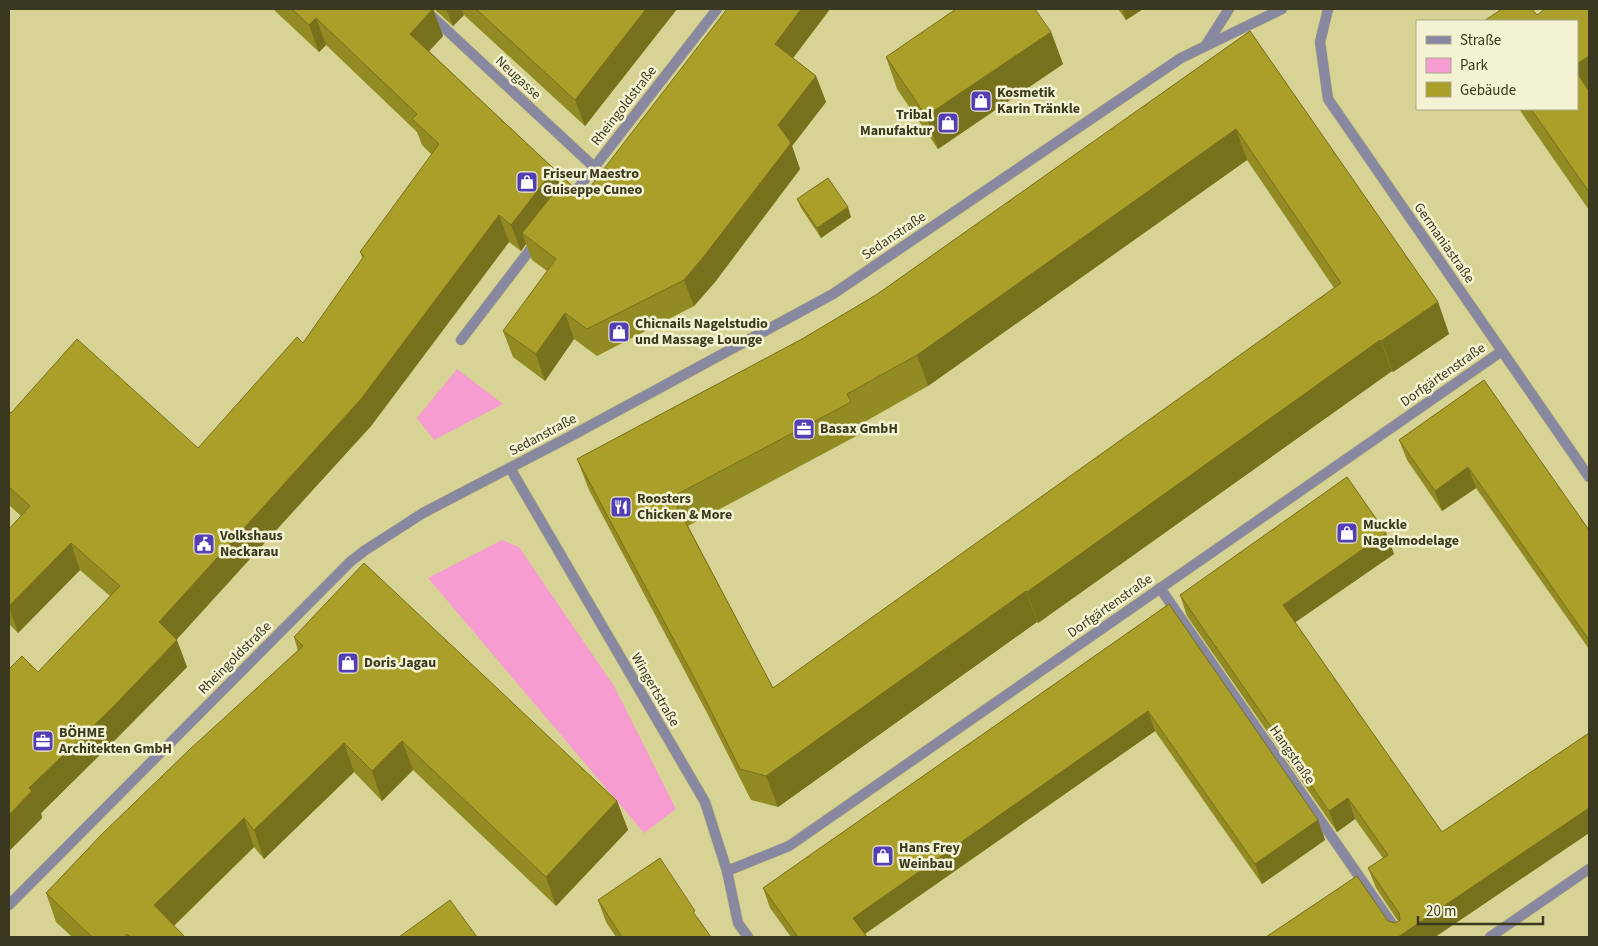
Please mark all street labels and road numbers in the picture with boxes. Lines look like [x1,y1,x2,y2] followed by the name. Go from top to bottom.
[491,52,545,105] street label: Neugasse
[586,62,662,150] street label: Rheingoldstraße
[1409,199,1479,287] street label: Germaniastraße
[858,207,930,265] street label: Sedanstraße
[1396,338,1490,412] street label: Dorfgärtenstraße
[506,409,580,461] street label: Sedanstraße
[1063,569,1157,643] street label: Dorfgärtenstraße
[194,617,276,699] street label: Rheingoldstraße
[626,649,684,731] street label: Wingertstraße
[1264,721,1320,789] street label: Hangstraße

